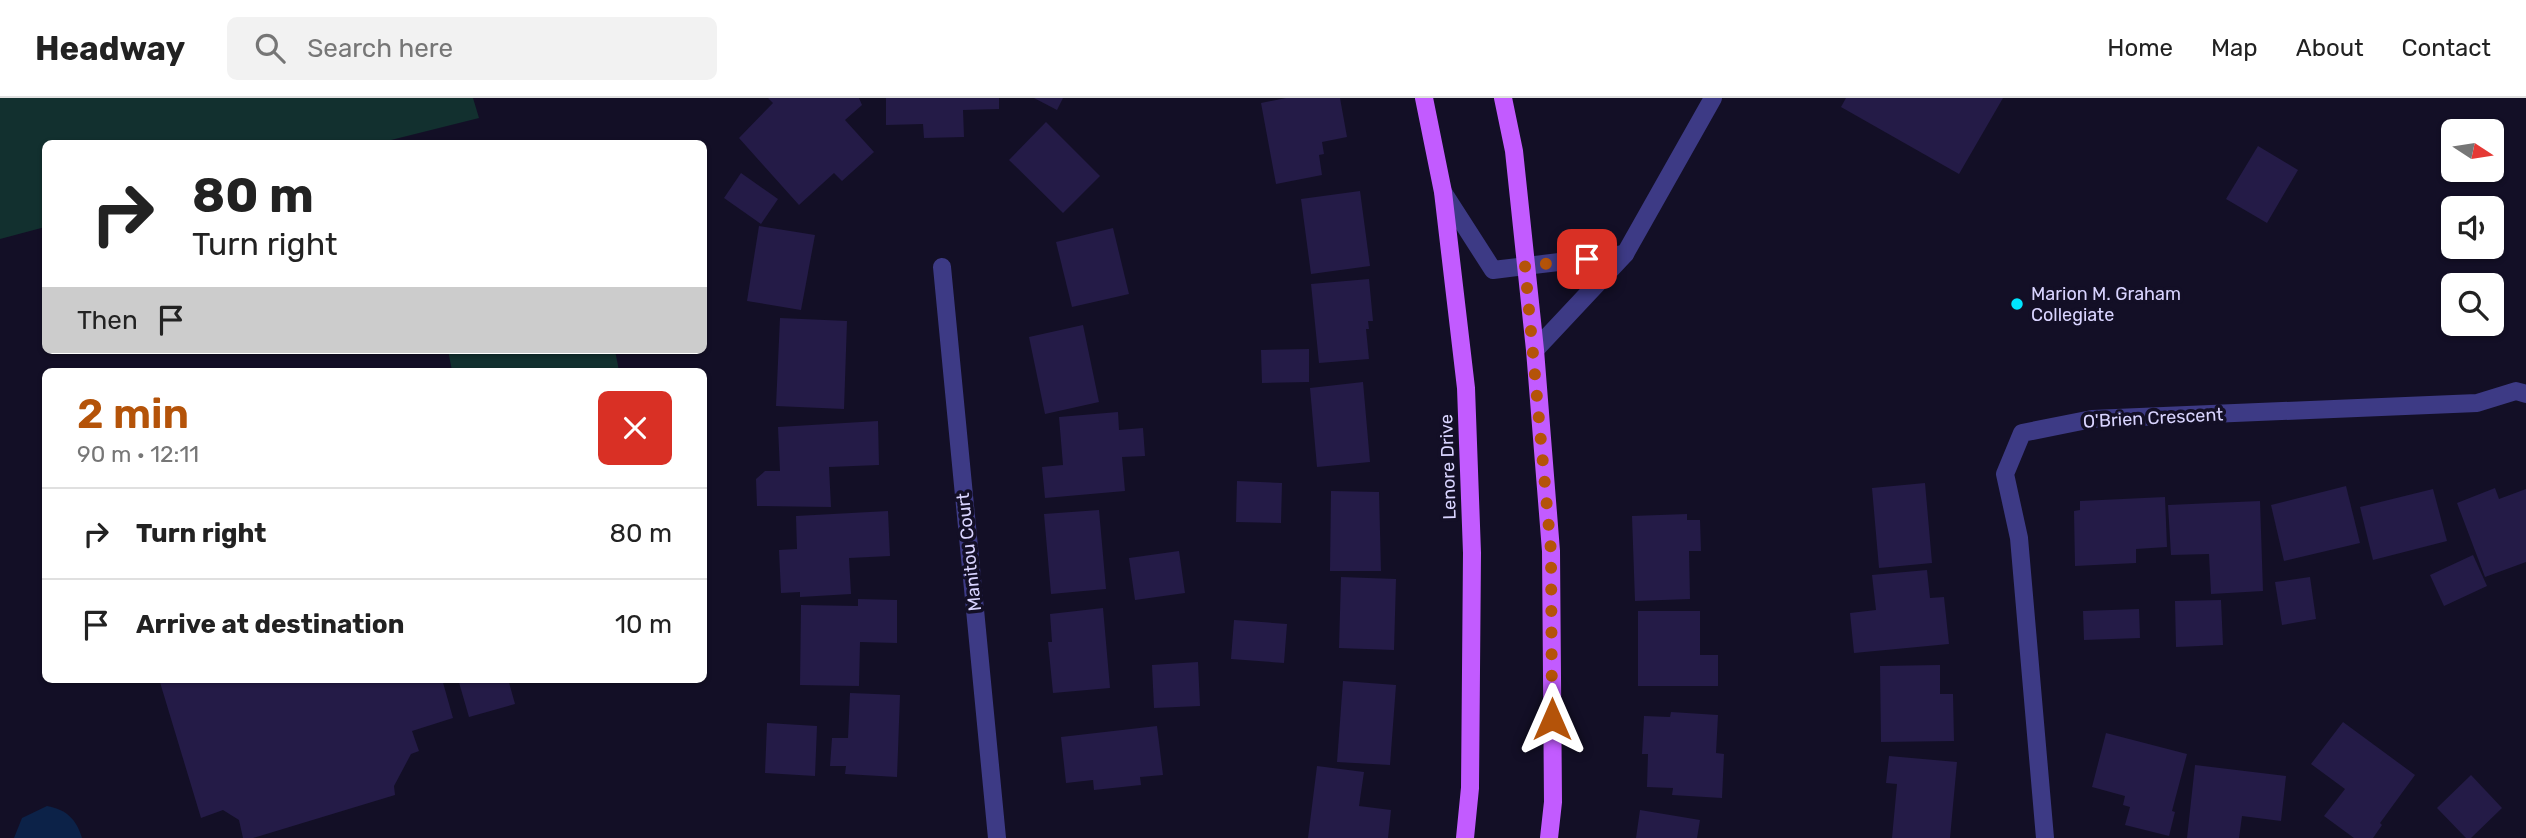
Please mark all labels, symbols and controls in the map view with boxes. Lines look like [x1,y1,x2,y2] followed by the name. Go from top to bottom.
[227,17,717,80] search box
[35,29,185,68] text: Headway
[251,29,289,67] icon: search
[307,33,453,64] text: Search here
[2107,34,2173,62] text: Home
[2211,34,2258,62] text: Map
[2296,34,2364,62] text: About
[2402,34,2491,62] text: Contact
[2441,119,2504,182] north arrow
[2441,119,2504,336] map controls
[192,166,314,224] text: 80 m
[77,168,168,259] icon: right
[2441,196,2504,259] button: sound
[192,225,337,263] text: Turn right
[1557,229,1617,289] pin
[1568,240,1606,278] icon: arrive
[2441,273,2504,336] button: search
[2031,283,2181,326] place label: Marion M. Graham Collegiate
[2009,296,2025,312] marker: Marion M. Graham Collegiate
[152,301,190,339] icon: arrive
[77,305,138,336] text: Then
[77,389,189,439] text: 2 min
[598,391,672,465] button: close
[2082,403,2224,433] street label: O'Brien Crescent
[1435,414,1461,520] street label: Lenore Drive
[77,440,199,468] text: 90 m · 12:11
[952,492,986,612] street label: Manitou Court
[77,515,115,553] icon: right
[136,518,266,549] text: Turn right
[609,518,672,549] text: 80 m
[77,606,115,644] icon: arrive
[136,609,404,640] text: Arrive at destination
[615,609,672,640] text: 10 m
[1515,682,1589,756] position arrow

